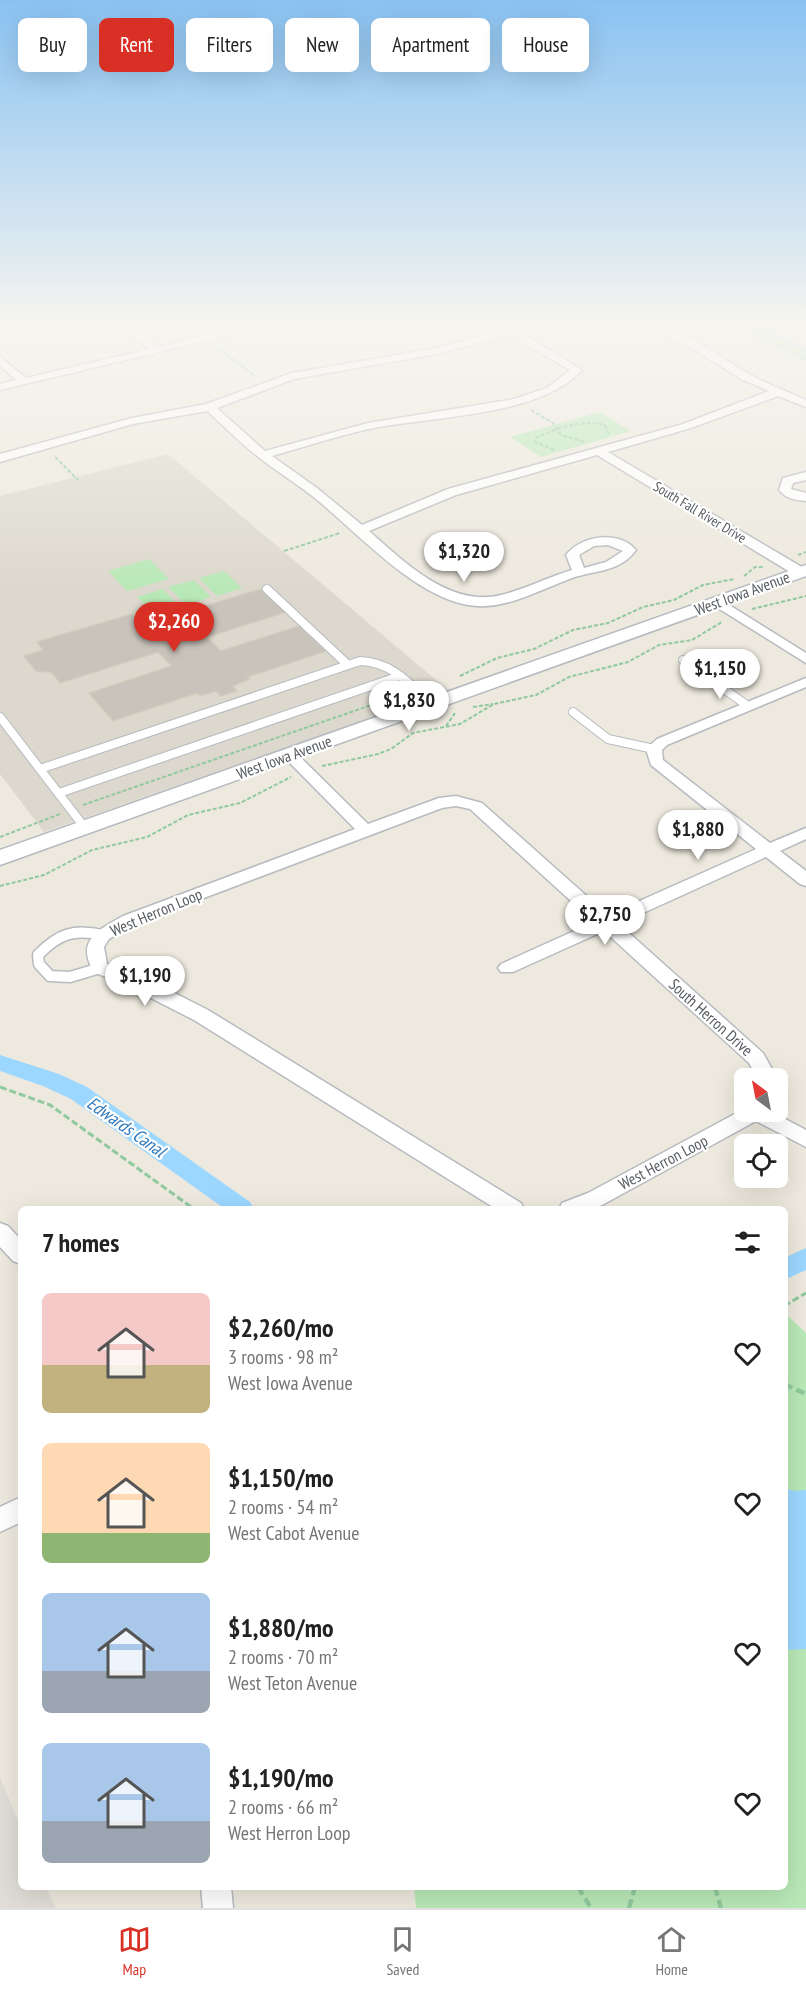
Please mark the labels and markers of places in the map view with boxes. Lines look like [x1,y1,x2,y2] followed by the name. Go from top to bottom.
[415,532,513,583] pin: $1,320
[125,602,223,653] pin: $2,260
[671,649,769,700] pin: $1,150
[360,681,458,732] pin: $1,830
[649,810,747,861] pin: $1,880
[556,895,654,946] pin: $2,750
[96,956,194,1007] pin: $1,190

